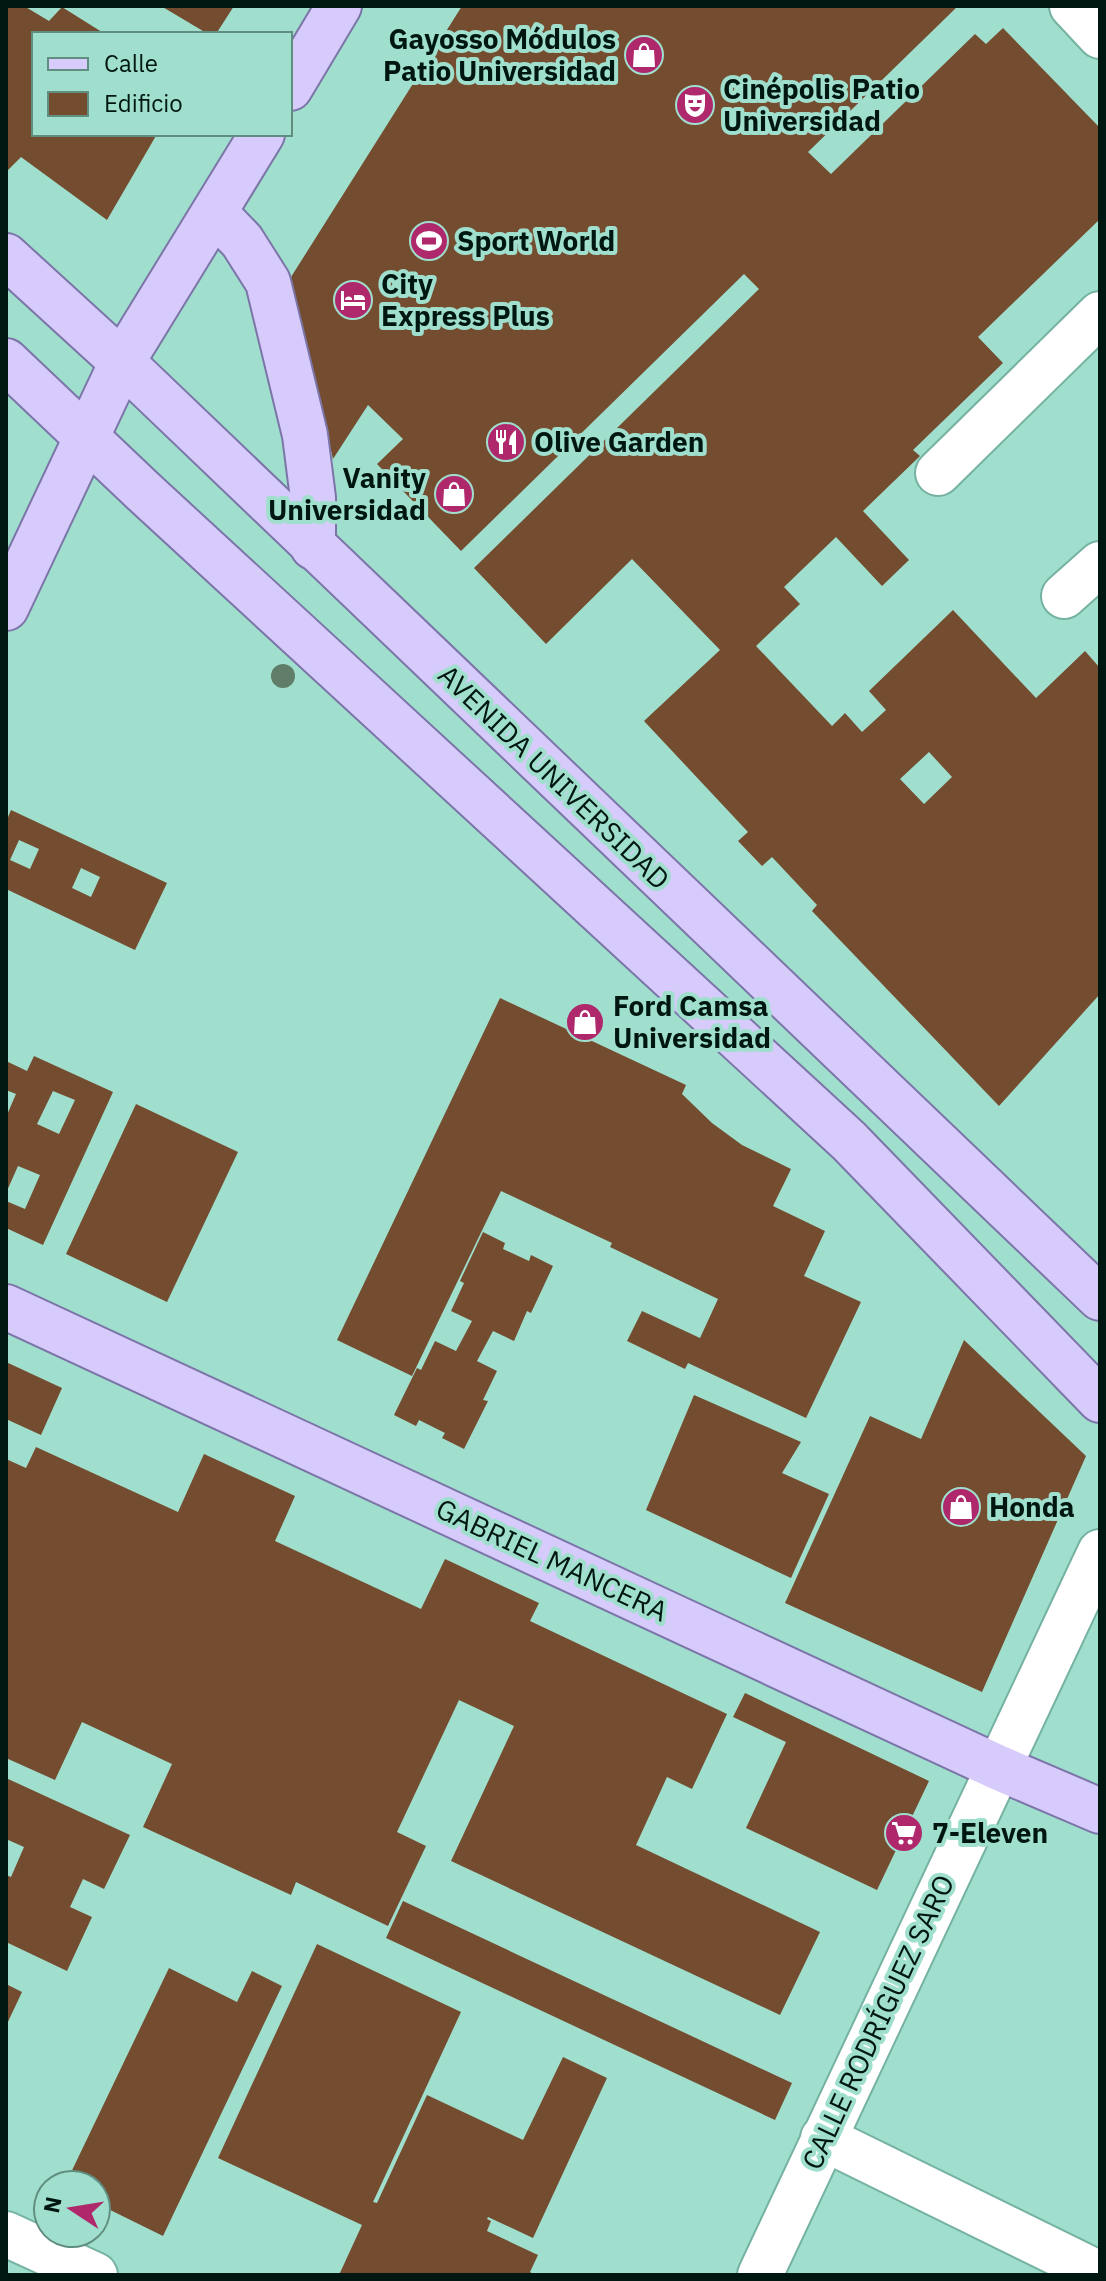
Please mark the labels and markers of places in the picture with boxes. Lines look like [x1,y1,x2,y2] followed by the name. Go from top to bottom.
[383,20,616,89] place label: Gayosso Módulos Patio Universidad
[623,34,665,76] shop icon: Gayosso Módulos Patio Universidad
[723,70,920,139] place label: Cinépolis Patio Universidad
[674,84,716,126] theatre icon: Cinépolis Patio Universidad
[408,220,450,262] sports icon: Sport World
[457,222,615,259] place label: Sport World
[381,265,550,334] place label: City Express Plus
[332,279,374,321] hotel icon: City Express Plus
[485,421,527,463] restaurant icon: Olive Garden
[534,423,704,460] place label: Olive Garden
[268,459,426,528] place label: Vanity Universidad
[433,473,475,515] shop icon: Vanity Universidad
[613,987,771,1056] place label: Ford Camsa Universidad
[564,1001,606,1043] shop icon: Ford Camsa Universidad
[940,1486,982,1528] shop icon: Honda
[989,1488,1075,1525] place label: Honda
[883,1812,925,1854] supermarket icon: 7-Eleven
[932,1814,1048,1851] place label: 7-Eleven

